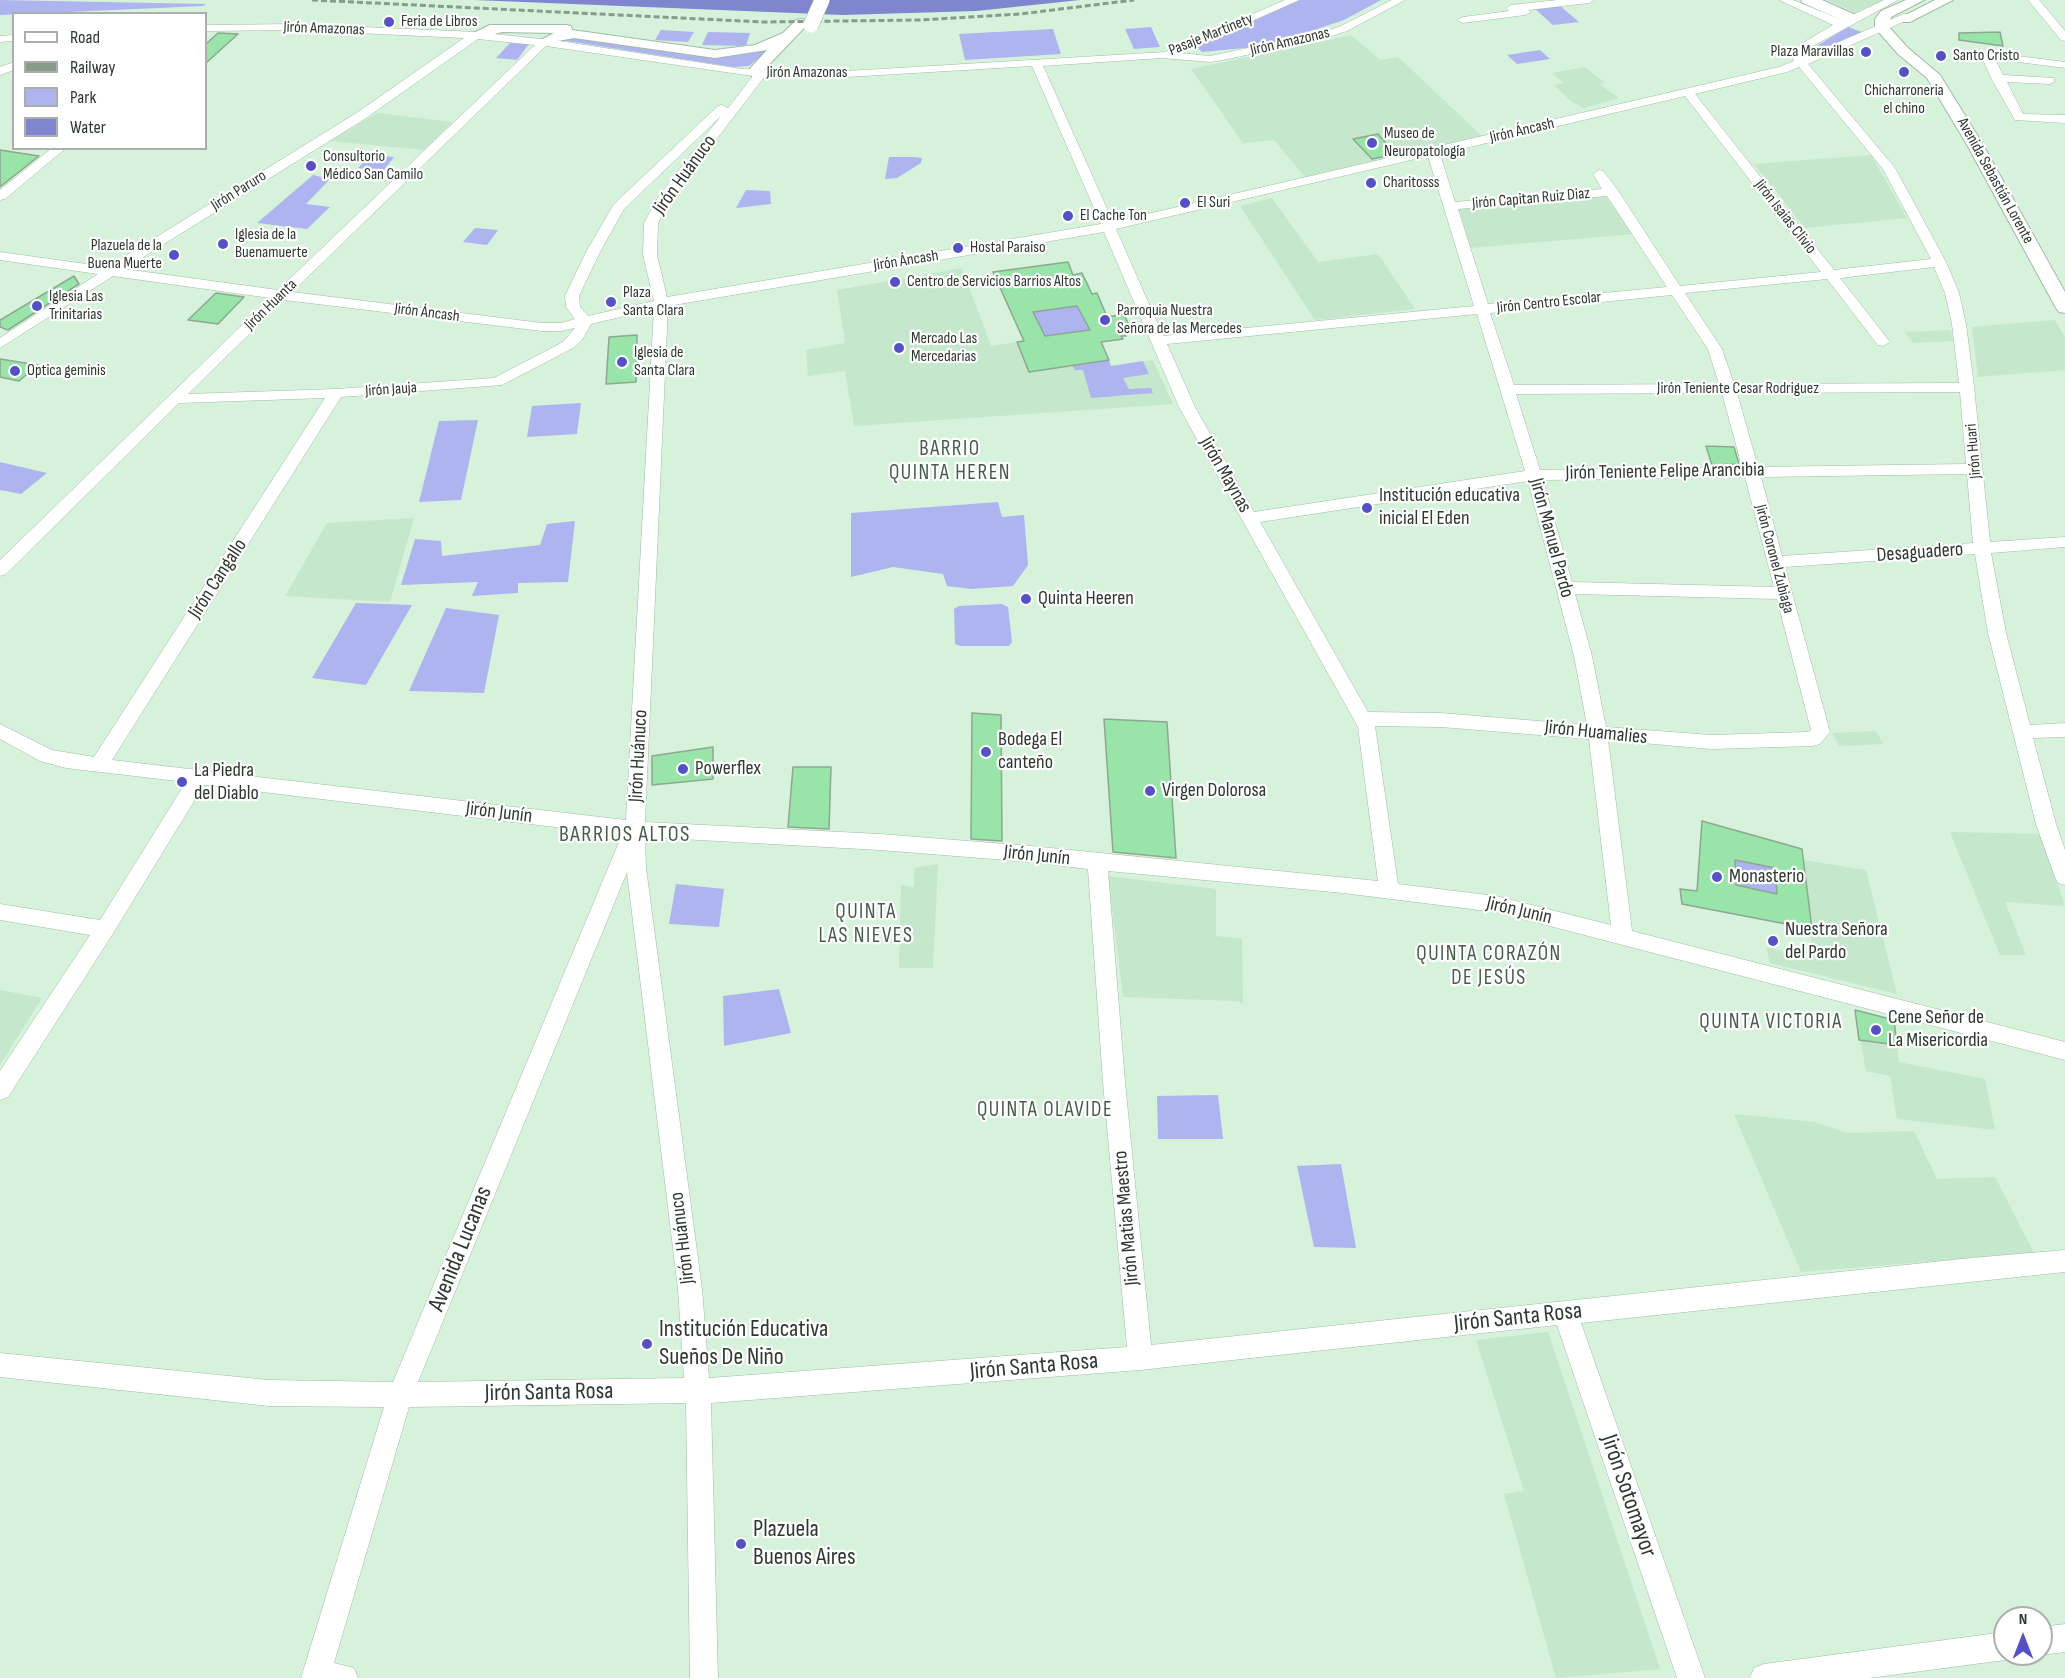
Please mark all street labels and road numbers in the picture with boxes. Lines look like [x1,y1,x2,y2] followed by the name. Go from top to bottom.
[1166,9,1256,61] street label: Pasaje Martinety
[283,18,365,40] street label: Jirón Amazonas
[1248,24,1332,60] street label: Jirón Amazonas
[766,63,848,83] street label: Jirón Amazonas
[1488,114,1556,148] street label: Jirón Áncash
[1952,115,2038,247] street label: Avenida Sebastián Lorente
[648,130,722,220] street label: Jirón Huánuco
[208,167,270,215] street label: Jirón Paruro
[1750,176,1820,258] street label: Jirón Isaias Clivio
[1471,184,1591,214] street label: Jirón Capitan Ruiz Diaz
[872,246,940,276] street label: Jirón Áncash
[241,275,301,335] street label: Jirón Huanta
[1496,288,1602,318] street label: Jirón Centro Escolar
[393,299,461,327] street label: Jirón Áncash
[365,379,417,401] street label: Jirón Jauja
[1657,379,1819,399] street label: Jirón Teniente Cesar Rodriguez
[1962,423,1986,479] street label: Jirón Huari
[1194,433,1256,517] street label: Jirón Maynas
[1565,458,1765,486] street label: Jirón Teniente Felipe Arancibia
[1524,476,1578,600] street label: Jirón Manuel Pardo
[1750,502,1798,616] street label: Jirón Coronel Zubiaga
[183,535,253,623] street label: Jirón Cangallo
[1876,538,1964,568] street label: Desaguadero
[625,709,653,803] street label: Jirón Huánuco
[1543,716,1649,750] street label: Jirón Huamalies
[464,797,534,829] street label: Jirón Junín
[1003,841,1071,871] street label: Jirón Junín
[1484,892,1554,930] street label: Jirón Junín
[1109,1150,1145,1286] street label: Jirón Matias Maestro
[423,1182,499,1316] street label: Avenida Lucanas
[665,1191,701,1285] street label: Jirón Huánuco
[1453,1297,1583,1339] street label: Jirón Santa Rosa
[969,1347,1099,1387] street label: Jirón Santa Rosa
[484,1377,614,1409] street label: Jirón Santa Rosa
[1594,1431,1662,1561] street label: Jirón Sotomayor

